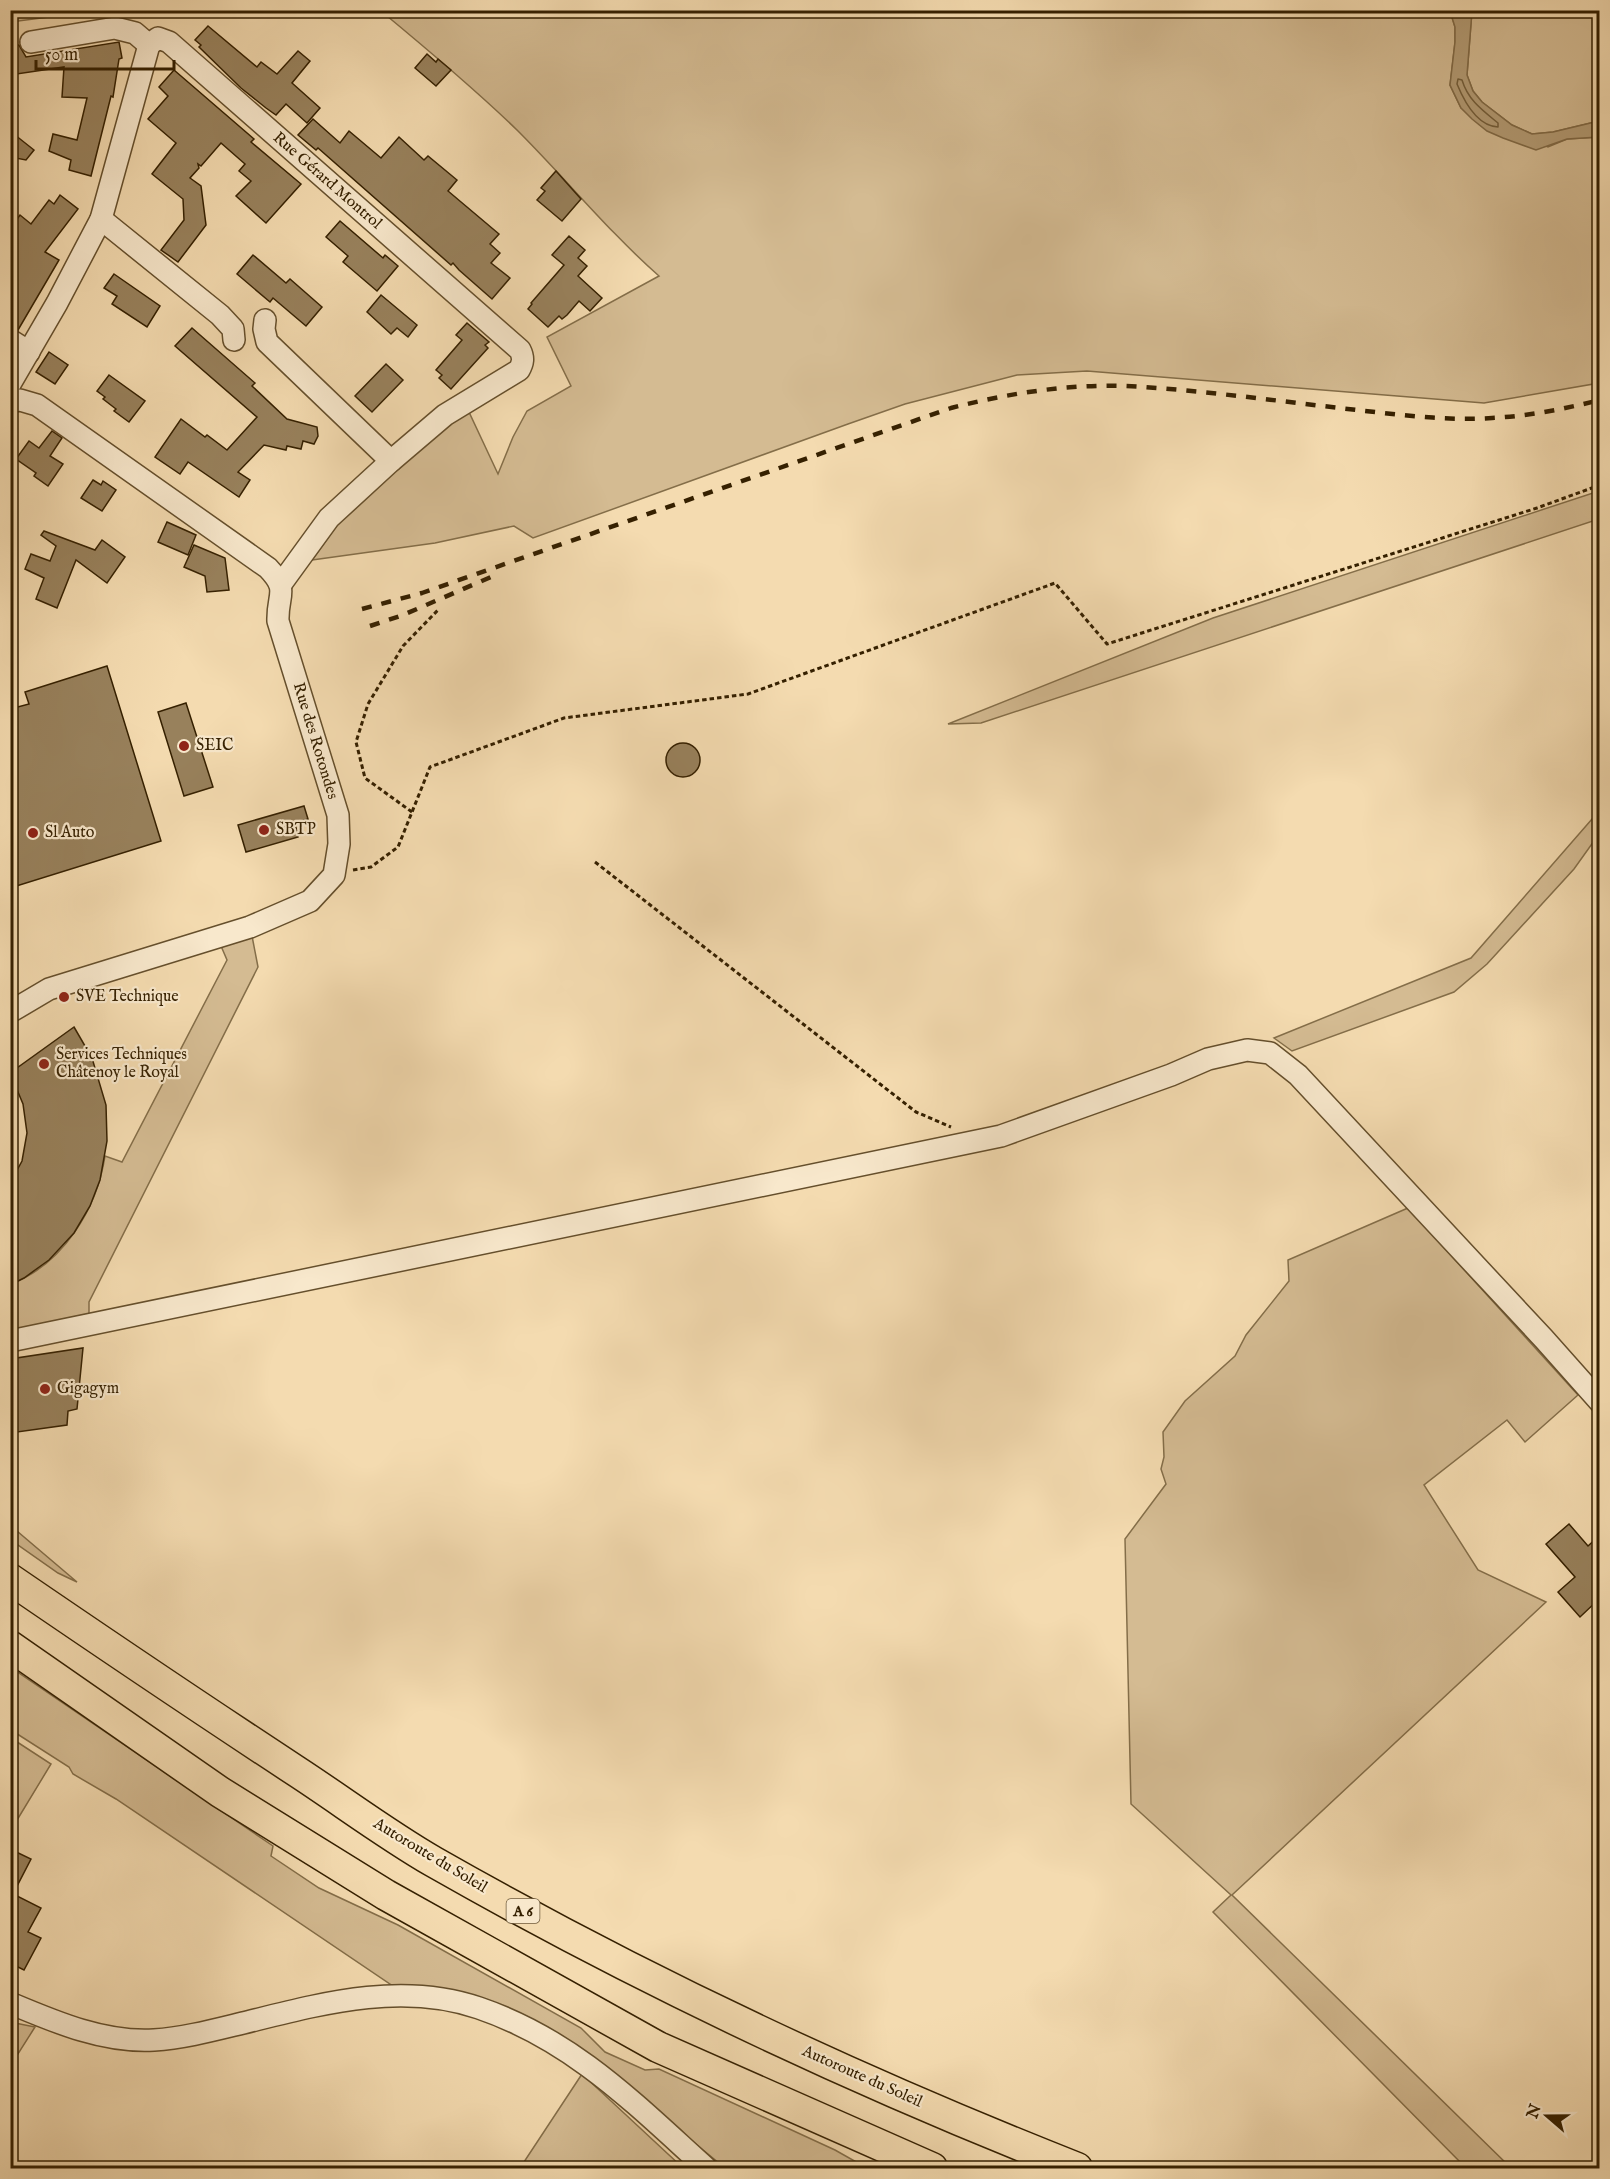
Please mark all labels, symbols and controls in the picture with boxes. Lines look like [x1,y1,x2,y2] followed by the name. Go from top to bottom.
[36,33,174,71] scale bar
[45,44,78,67] text: 50 m
[268,128,386,234] street label: Rue Gérard Montrol
[288,680,342,802] street label: Rue des Rotondes
[196,736,233,756] place label: SEIC
[177,739,191,753] marker: SEIC
[276,820,316,840] place label: SBTP
[45,823,95,843] place label: Sl Auto
[257,823,271,837] marker: SBTP
[26,826,40,840] marker: Sl Auto
[76,987,179,1007] place label: SVE Technique
[57,990,71,1004] marker: SVE Technique
[56,1045,187,1083] place label: Services Techniques Châtenoy le Royal
[37,1057,51,1071] marker: Services Techniques Châtenoy le Royal
[57,1379,119,1399] place label: Gigagym
[38,1382,52,1396] marker: Gigagym
[368,1814,491,1898] street label: Autoroute du Soleil
[506,1899,540,1923] road number: A 6
[798,2041,926,2113] street label: Autoroute du Soleil
[1517,2086,1577,2146] north arrow
[1523,2101,1547,2122] text: N

